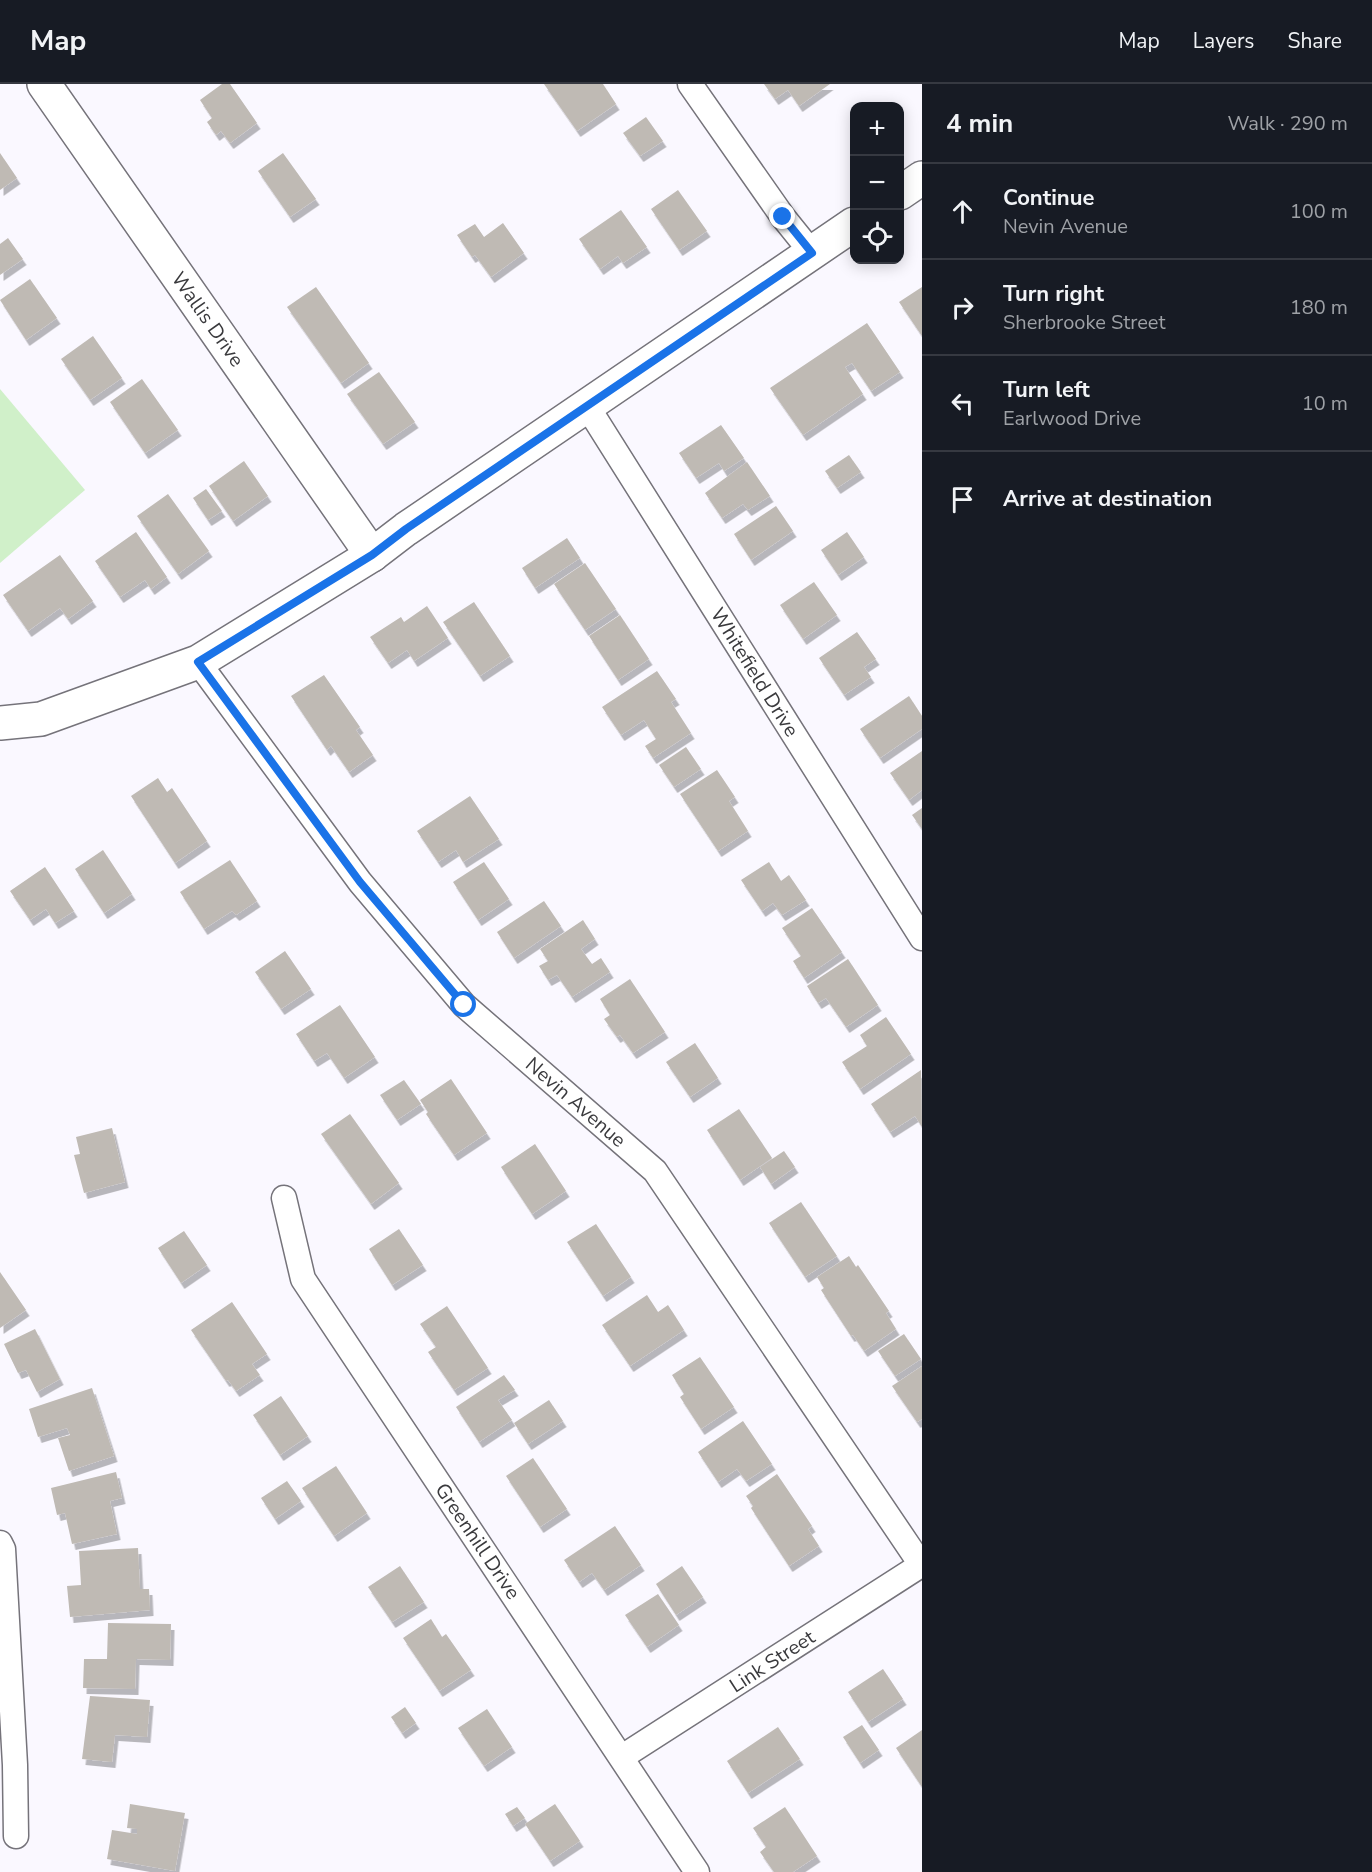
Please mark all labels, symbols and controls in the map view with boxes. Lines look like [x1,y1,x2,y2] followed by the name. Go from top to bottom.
[30,22,86,60] text: Map
[1118,27,1160,55] text: Map
[1193,27,1254,55] text: Layers
[1287,27,1342,55] text: Share
[850,102,904,264] map controls
[850,102,904,156] button: +
[946,106,1013,141] text: 4 min
[1228,110,1348,137] text: Walk · 290 m
[850,156,904,210] button: −
[1003,183,1094,213] text: Continue
[946,195,979,228] icon: ahead
[1290,198,1348,225] text: 100 m
[769,203,795,229] route end
[850,210,904,264] button: locate
[1003,213,1128,240] text: Nevin Avenue
[165,266,250,372] street label: Wallis Drive
[1003,279,1104,309] text: Turn right
[946,291,979,324] icon: right
[1290,294,1348,321] text: 180 m
[1003,309,1166,336] text: Sherbrooke Street
[1003,375,1090,405] text: Turn left
[946,387,979,420] icon: left
[1302,390,1348,417] text: 10 m
[1003,405,1141,432] text: Earlwood Drive
[946,483,979,516] icon: arrive
[1003,484,1212,514] text: Arrive at destination
[704,603,805,742] street label: Whitefield Drive
[450,991,476,1017] route start
[520,1051,632,1154] street label: Nevin Avenue
[429,1478,526,1605] street label: Greenhill Drive
[724,1623,821,1699] street label: Link Street

